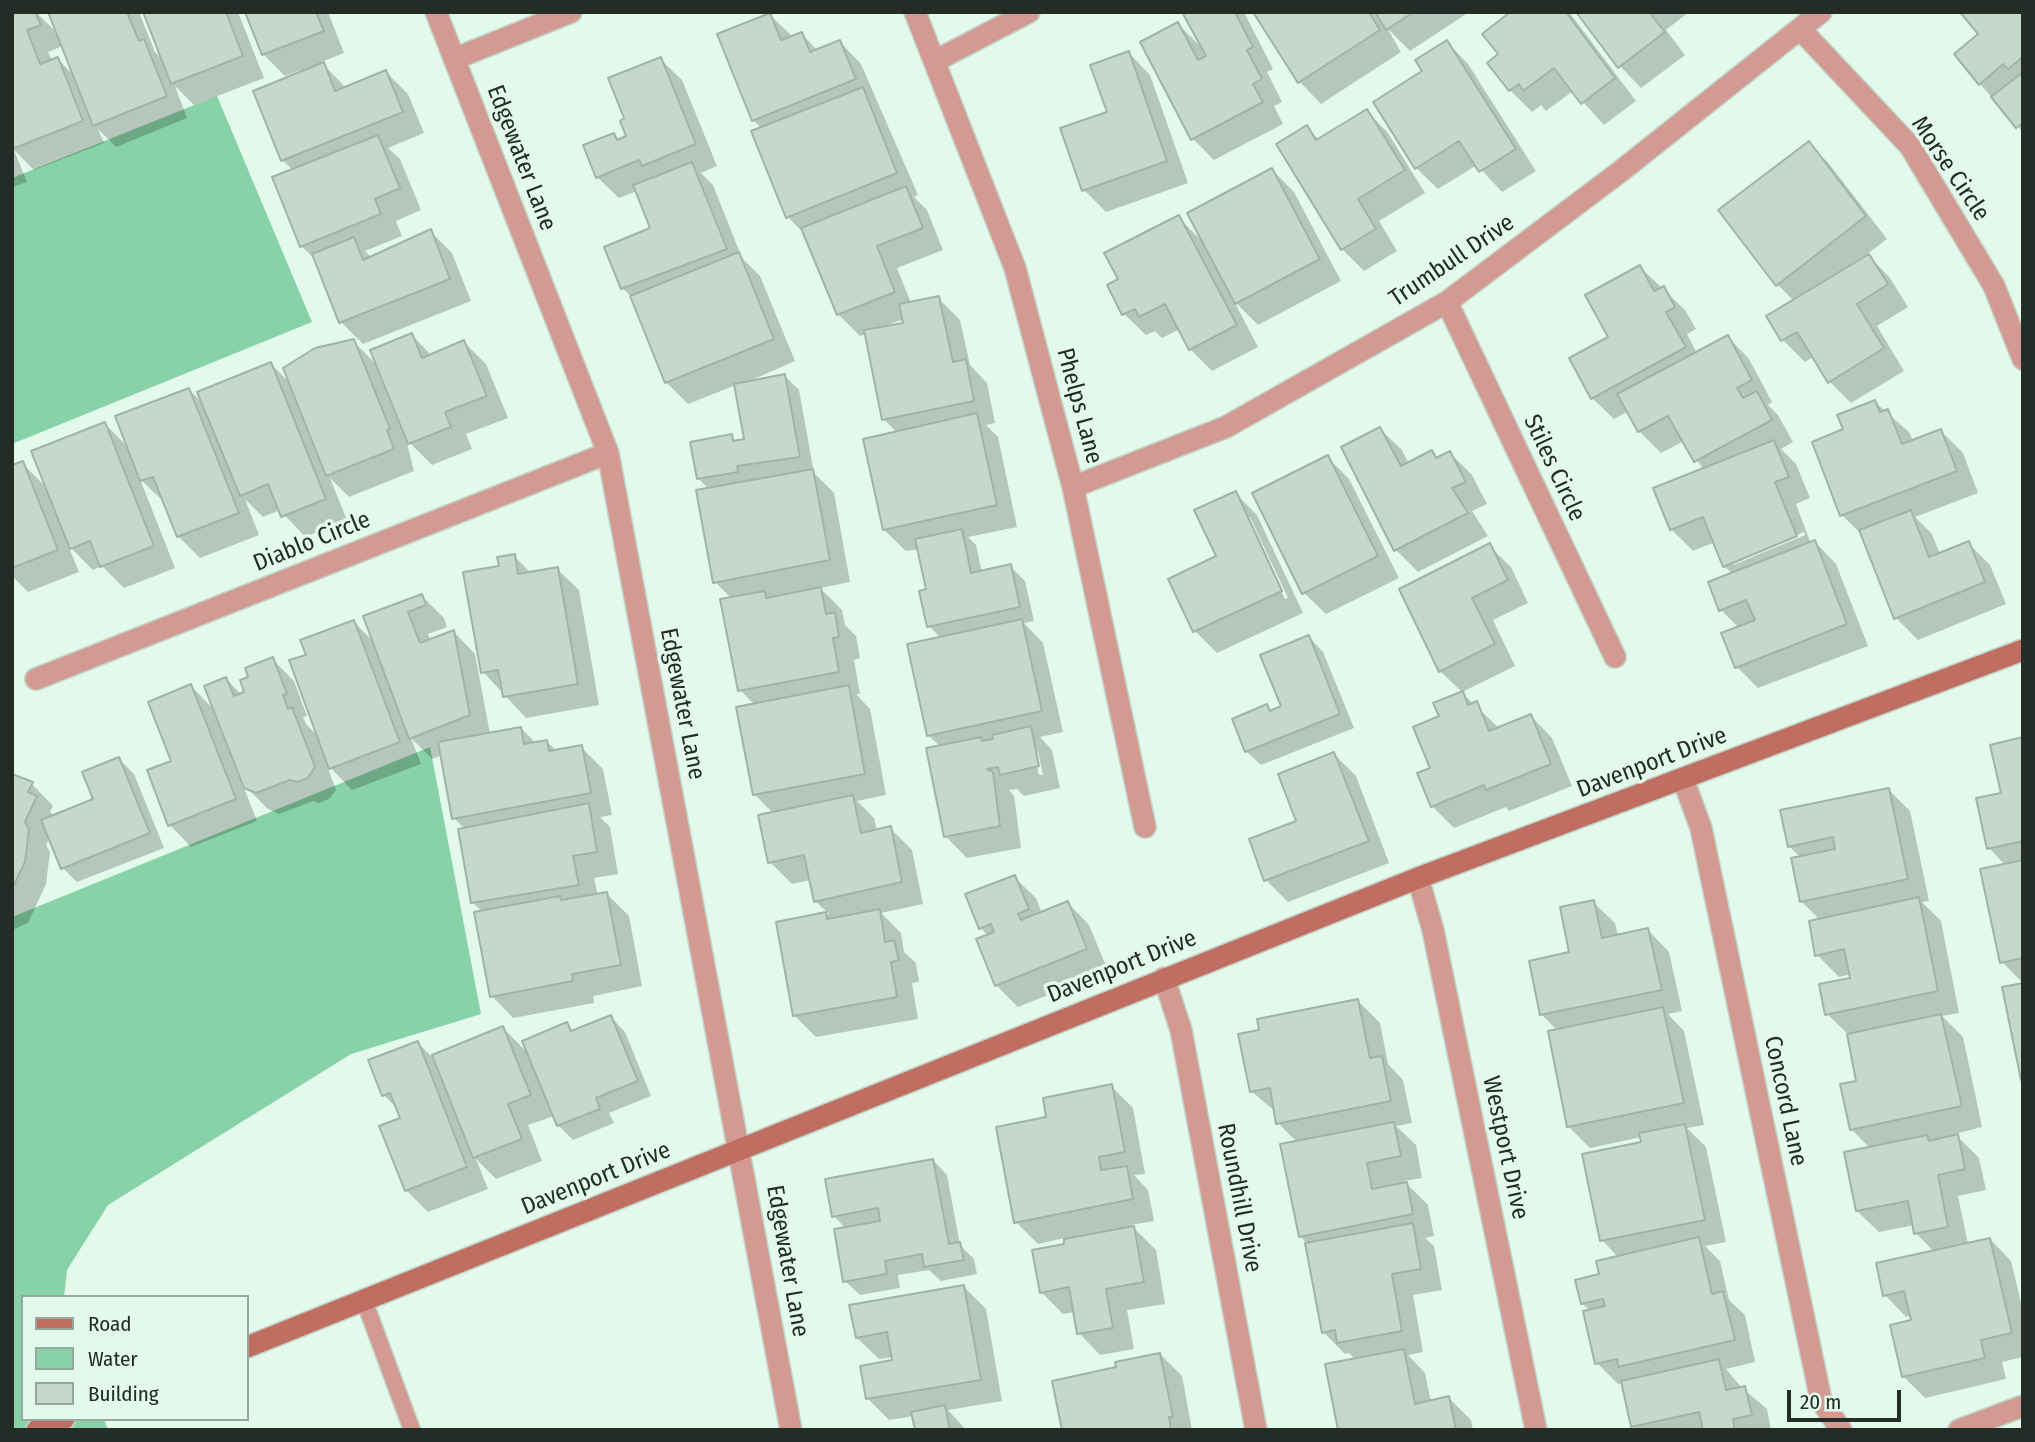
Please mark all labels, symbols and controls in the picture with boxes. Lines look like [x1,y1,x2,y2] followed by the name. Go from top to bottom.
[480,81,562,235] street label: Edgewater Lane
[1905,111,1995,227] street label: Morse Circle
[1384,209,1520,313] street label: Trumbull Drive
[1050,345,1108,467] street label: Phelps Lane
[1517,410,1591,526] street label: Stiles Circle
[249,506,375,578] street label: Diablo Circle
[653,626,711,782] street label: Edgewater Lane
[1573,721,1731,805] street label: Davenport Drive
[1043,924,1201,1010] street label: Davenport Drive
[1757,1033,1813,1169] street label: Concord Lane
[1476,1074,1534,1222] street label: Westport Drive
[1210,1121,1268,1275] street label: Roundhill Drive
[517,1136,675,1222] street label: Davenport Drive
[759,1183,815,1339] street label: Edgewater Lane
[21,1295,248,1421] legend
[88,1311,132,1337] text: Road
[88,1346,138,1372] text: Water
[1790,1376,1904,1420] scale bar
[88,1381,159,1407] text: Building
[1800,1389,1841,1415] text: 20 m

